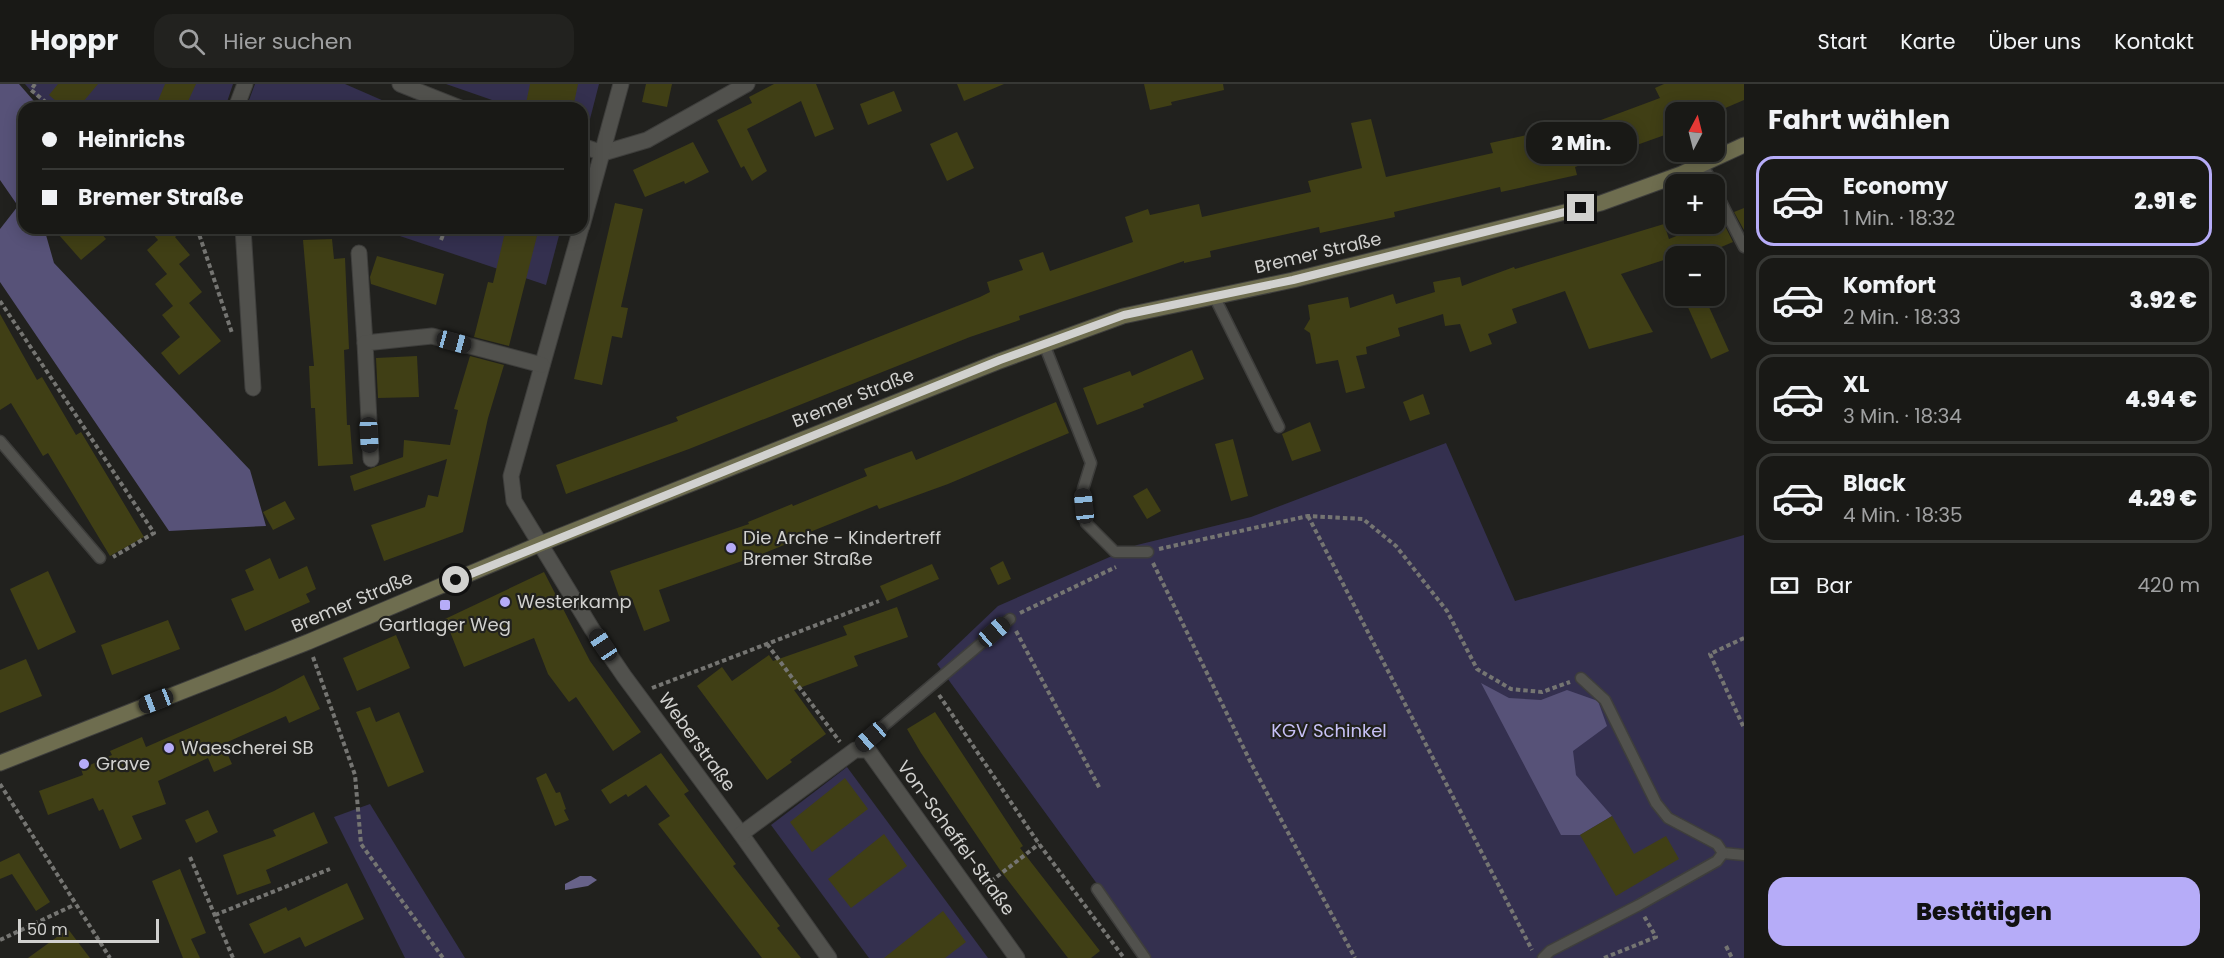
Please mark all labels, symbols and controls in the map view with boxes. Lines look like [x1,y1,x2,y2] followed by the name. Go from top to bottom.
[154,14,574,68] search box
[30,21,118,60] text: Hoppr
[175,25,208,58] icon: search
[223,26,352,57] text: Hier suchen
[1818,27,1867,56] text: Start
[1900,27,1956,56] text: Karte
[1989,27,2081,56] text: Über uns
[2114,27,2194,56] text: Kontakt
[1768,101,1950,138] text: Fahrt wählen
[1665,102,1725,162] north arrow
[1665,102,1725,306] map controls
[1526,121,1636,163] callout: 2 Min.
[78,124,185,155] text: Heinrichs
[1552,129,1611,157] text: 2 Min.
[1843,171,1948,202] text: Economy
[1665,174,1725,234] button: +
[1771,174,1825,228] icon: car
[78,182,244,213] text: Bremer Straße
[2134,186,2197,217] text: 2.91 €
[1567,194,1594,221] route end
[1843,204,1955,232] text: 1 Min. · 18:32
[1252,226,1384,279] street label: Bremer Straße
[1665,246,1725,306] button: −
[1843,270,1936,301] text: Komfort
[1771,273,1825,327] icon: car
[2129,285,2197,316] text: 3.92 €
[1843,303,1961,331] text: 2 Min. · 18:33
[434,329,474,355] car
[788,362,918,433] street label: Bremer Straße
[1843,369,1869,400] text: XL
[1771,372,1825,426] icon: car
[2125,384,2197,415] text: 4.94 €
[1843,402,1962,430] text: 3 Min. · 18:34
[359,417,379,453] car
[1843,468,1906,499] text: Black
[1771,471,1825,525] icon: car
[2128,483,2197,514] text: 4.29 €
[1073,487,1095,525] car
[1843,501,1963,529] text: 4 Min. · 18:35
[743,525,941,571] place label: Die Arche - Kindertreff Bremer Straße
[724,541,738,555] marker: Die Arche - Kindertreff Bremer Straße
[287,565,416,638] street label: Bremer Straße
[442,566,469,593] route start
[1768,569,1801,602] icon: cash
[1816,570,1853,601] text: Bar
[2137,571,2200,599] text: 420 m
[517,589,632,614] place label: Westerkamp
[498,595,512,609] marker: Westerkamp
[438,598,452,612] marker: Gartlager Weg
[379,612,511,637] place label: Gartlager Weg
[975,613,1013,651] car
[585,625,621,665] car
[136,686,176,716] car
[653,687,742,796] street label: Weberstraße
[852,718,890,756] car
[1271,718,1387,743] park label: KGV Schinkel
[181,735,314,760] place label: Waescherei SB
[162,741,176,755] marker: Waescherei SB
[96,751,150,776] place label: Grave
[892,755,1021,920] street label: Von-Scheffel-Straße
[77,757,91,771] marker: Grave
[1768,877,2200,946] button: Bestätigen
[18,916,159,944] scale bar
[27,918,68,941] text: 50 m

